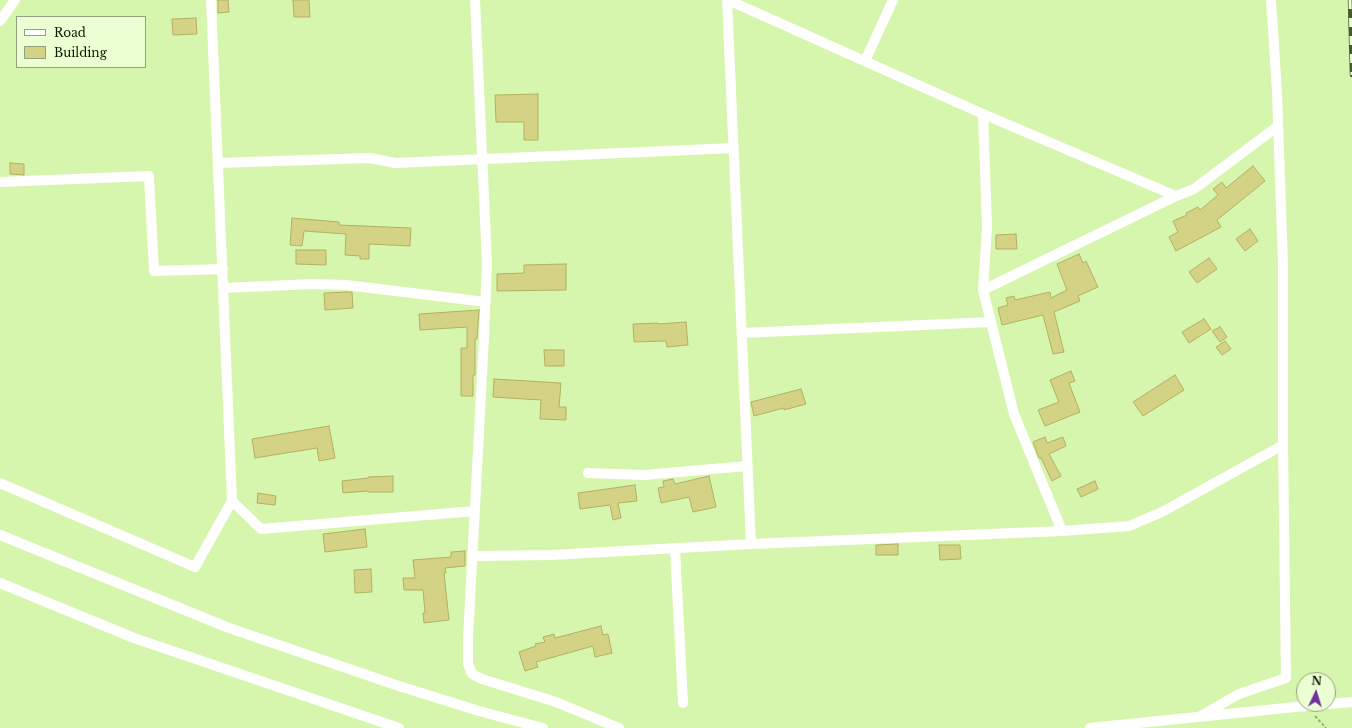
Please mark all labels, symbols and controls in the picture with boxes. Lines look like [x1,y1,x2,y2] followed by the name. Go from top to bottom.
[16,16,146,68] legend
[54,25,86,40] text: Road
[54,45,107,60] text: Building
[1296,672,1336,712] north arrow
[1311,674,1322,688] text: N

